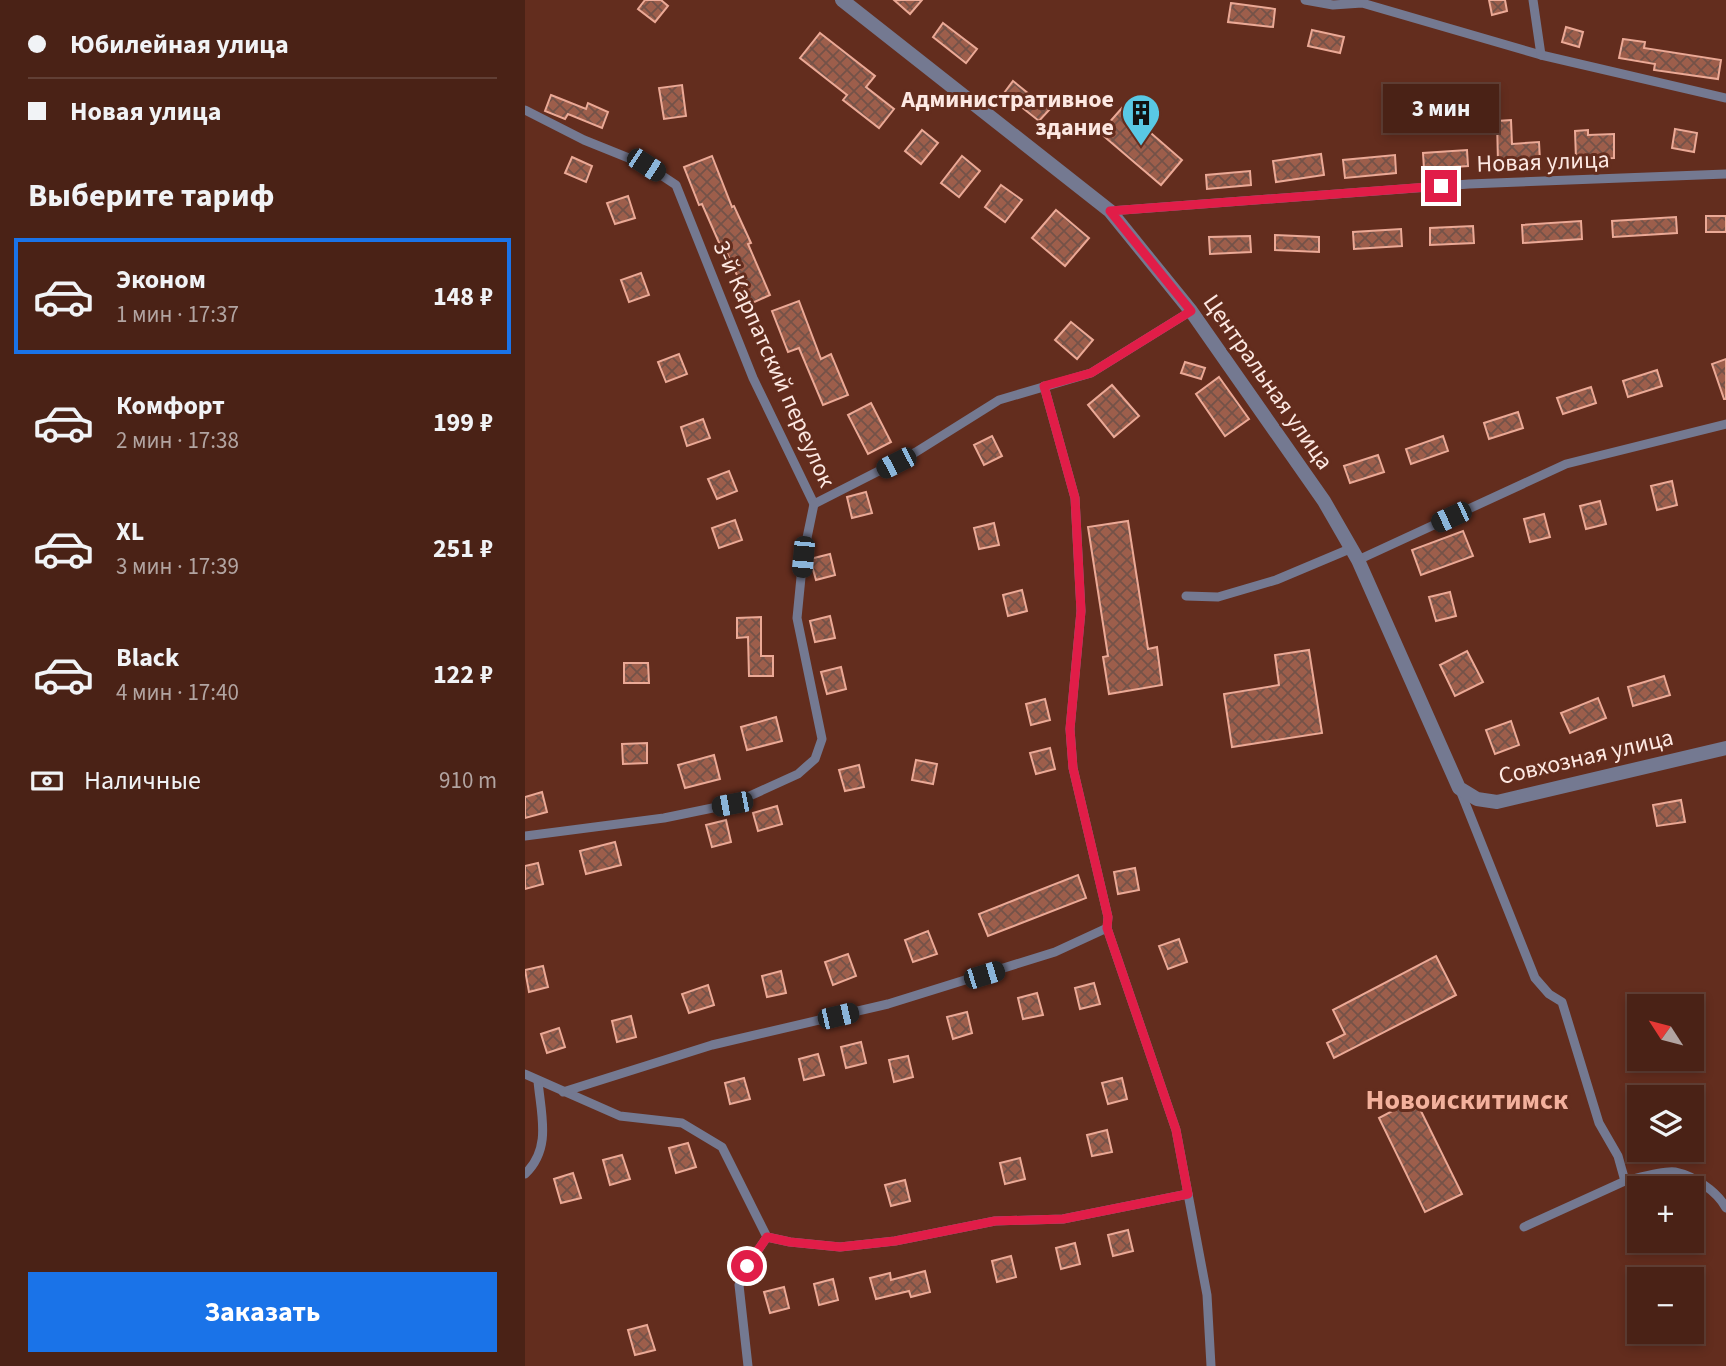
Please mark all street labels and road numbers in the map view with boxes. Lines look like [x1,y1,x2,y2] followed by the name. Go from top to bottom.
[1476,142,1610,182] street label: Новая улица
[704,235,844,493] street label: 3-й Карпатский переулок
[1194,287,1342,477] street label: Центральная улица
[1495,720,1677,794] street label: Совхозная улица

